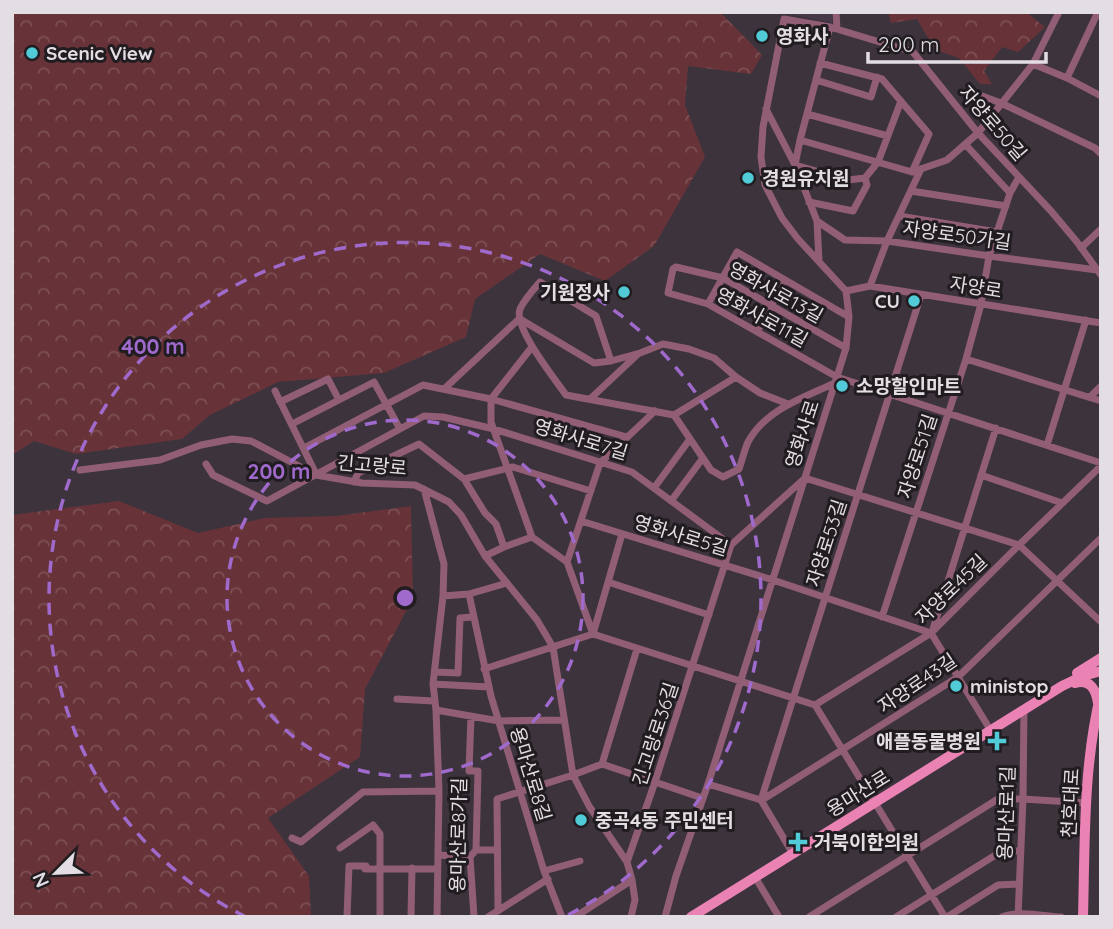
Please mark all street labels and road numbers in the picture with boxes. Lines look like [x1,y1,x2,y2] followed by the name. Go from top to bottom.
[954,81,1032,165] street label: 자양로50길
[901,216,1013,254] street label: 자양로50가길
[725,256,827,328] street label: 영화사로13길
[948,271,1004,303] street label: 자양로
[712,282,812,352] street label: 영화사로11길
[780,397,824,471] street label: 영화사로
[892,411,942,501] street label: 자양로51길
[531,413,631,465] street label: 영화사로7길
[336,450,408,480] street label: 긴고랑로
[801,496,851,590] street label: 자양로53길
[631,509,731,561] street label: 영화사로5길
[910,549,992,629] street label: 자양로45길
[873,648,961,718] street label: 자양로43길
[627,679,683,789] street label: 긴고랑로36길
[505,724,557,824] street label: 용마산로8길
[822,764,894,822] street label: 용마산로
[992,765,1020,861] street label: 용마산로1길
[1056,767,1084,839] street label: 천호대로
[445,777,471,893] street label: 용마산로8가길

